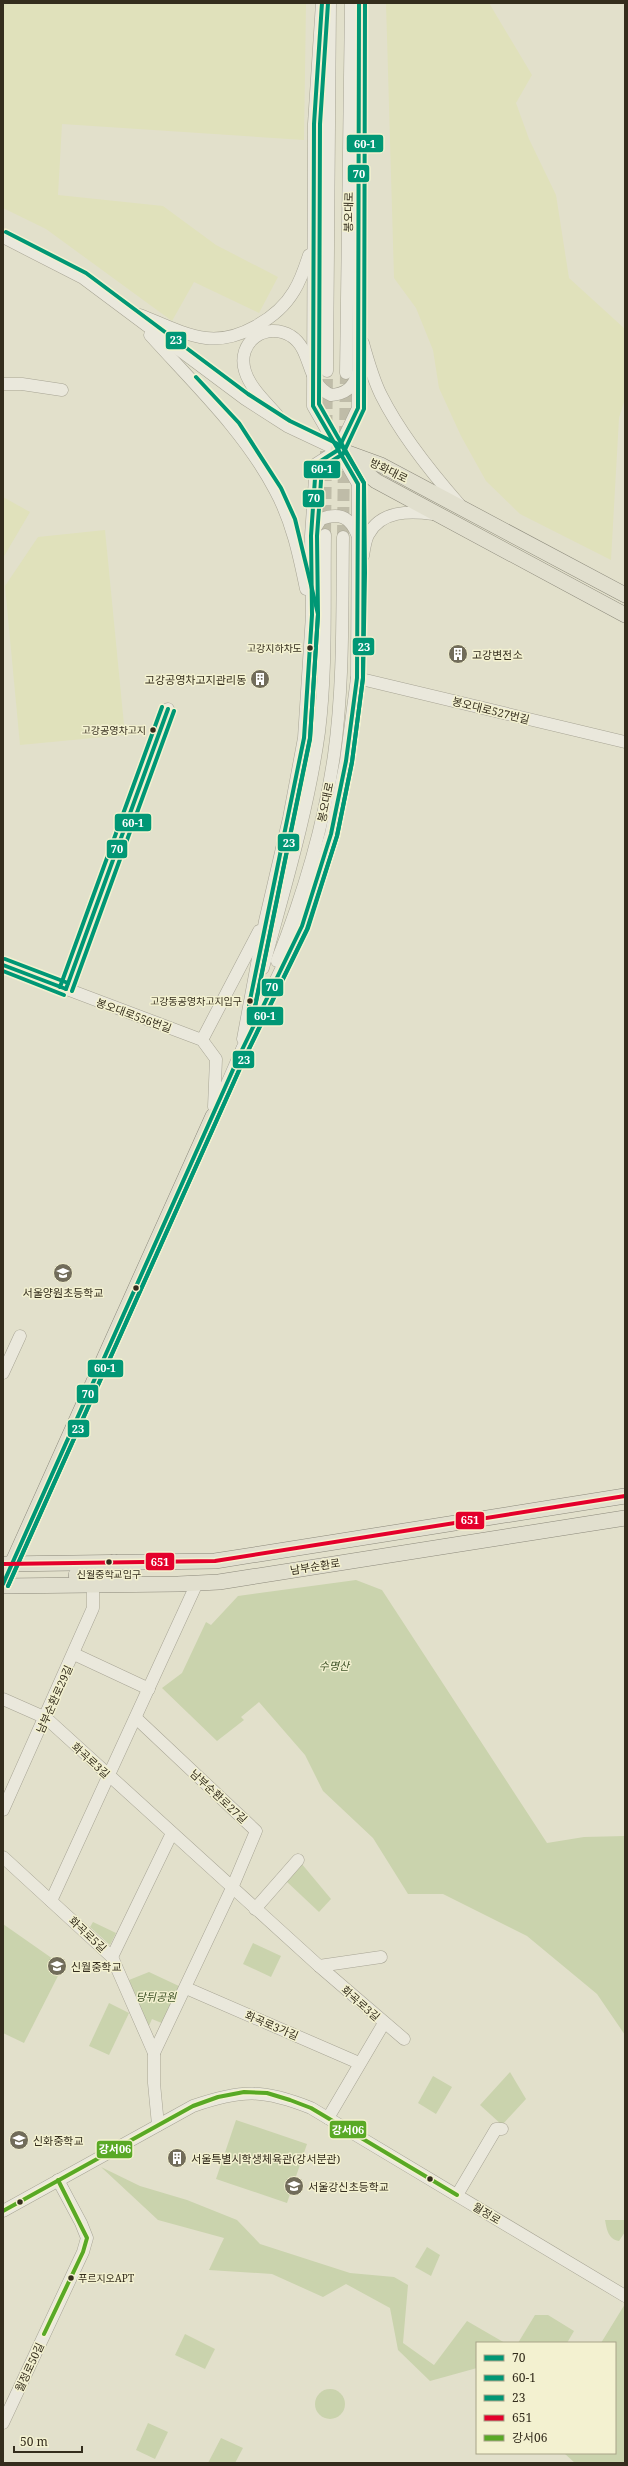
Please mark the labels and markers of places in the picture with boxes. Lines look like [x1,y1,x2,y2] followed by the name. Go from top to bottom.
[247,641,302,655] place label: 고강지하차도
[305,643,315,653] marker: 고강지하차도
[447,643,469,665] building icon: 고강변전소
[472,647,523,662] place label: 고강변전소
[249,668,271,690] building icon: 고강공영차고지관리동
[145,672,246,687] place label: 고강공영차고지관리동
[82,723,146,737] place label: 고강공영차고지
[148,725,158,735] marker: 고강공영차고지
[150,994,242,1008] place label: 고강동공영차고지입구
[245,996,255,1006] marker: 고강동공영차고지입구
[52,1262,74,1284] school or university icon: 서울양원초등학교
[131,1283,141,1293] unlabelled marker
[23,1285,103,1300] place label: 서울양원초등학교
[104,1557,114,1567] marker: 신월중학교입구
[77,1567,141,1581] place label: 신월중학교입구
[46,1955,68,1977] school or university icon: 신월중학교
[71,1959,122,1974] place label: 신월중학교
[8,2129,30,2151] school or university icon: 신화중학교
[33,2133,84,2148] place label: 신화중학교
[166,2147,188,2169] building icon: 서울특별시학생체육관(강서분관)
[191,2151,340,2166] place label: 서울특별시학생체육관(강서분관)
[425,2174,435,2184] unlabelled marker
[283,2175,305,2197] school or university icon: 서울강신초등학교
[308,2179,389,2194] place label: 서울강신초등학교
[15,2197,25,2207] unlabelled marker
[78,2271,134,2285] place label: 푸르지오APT
[66,2273,76,2283] marker: 푸르지오APT

